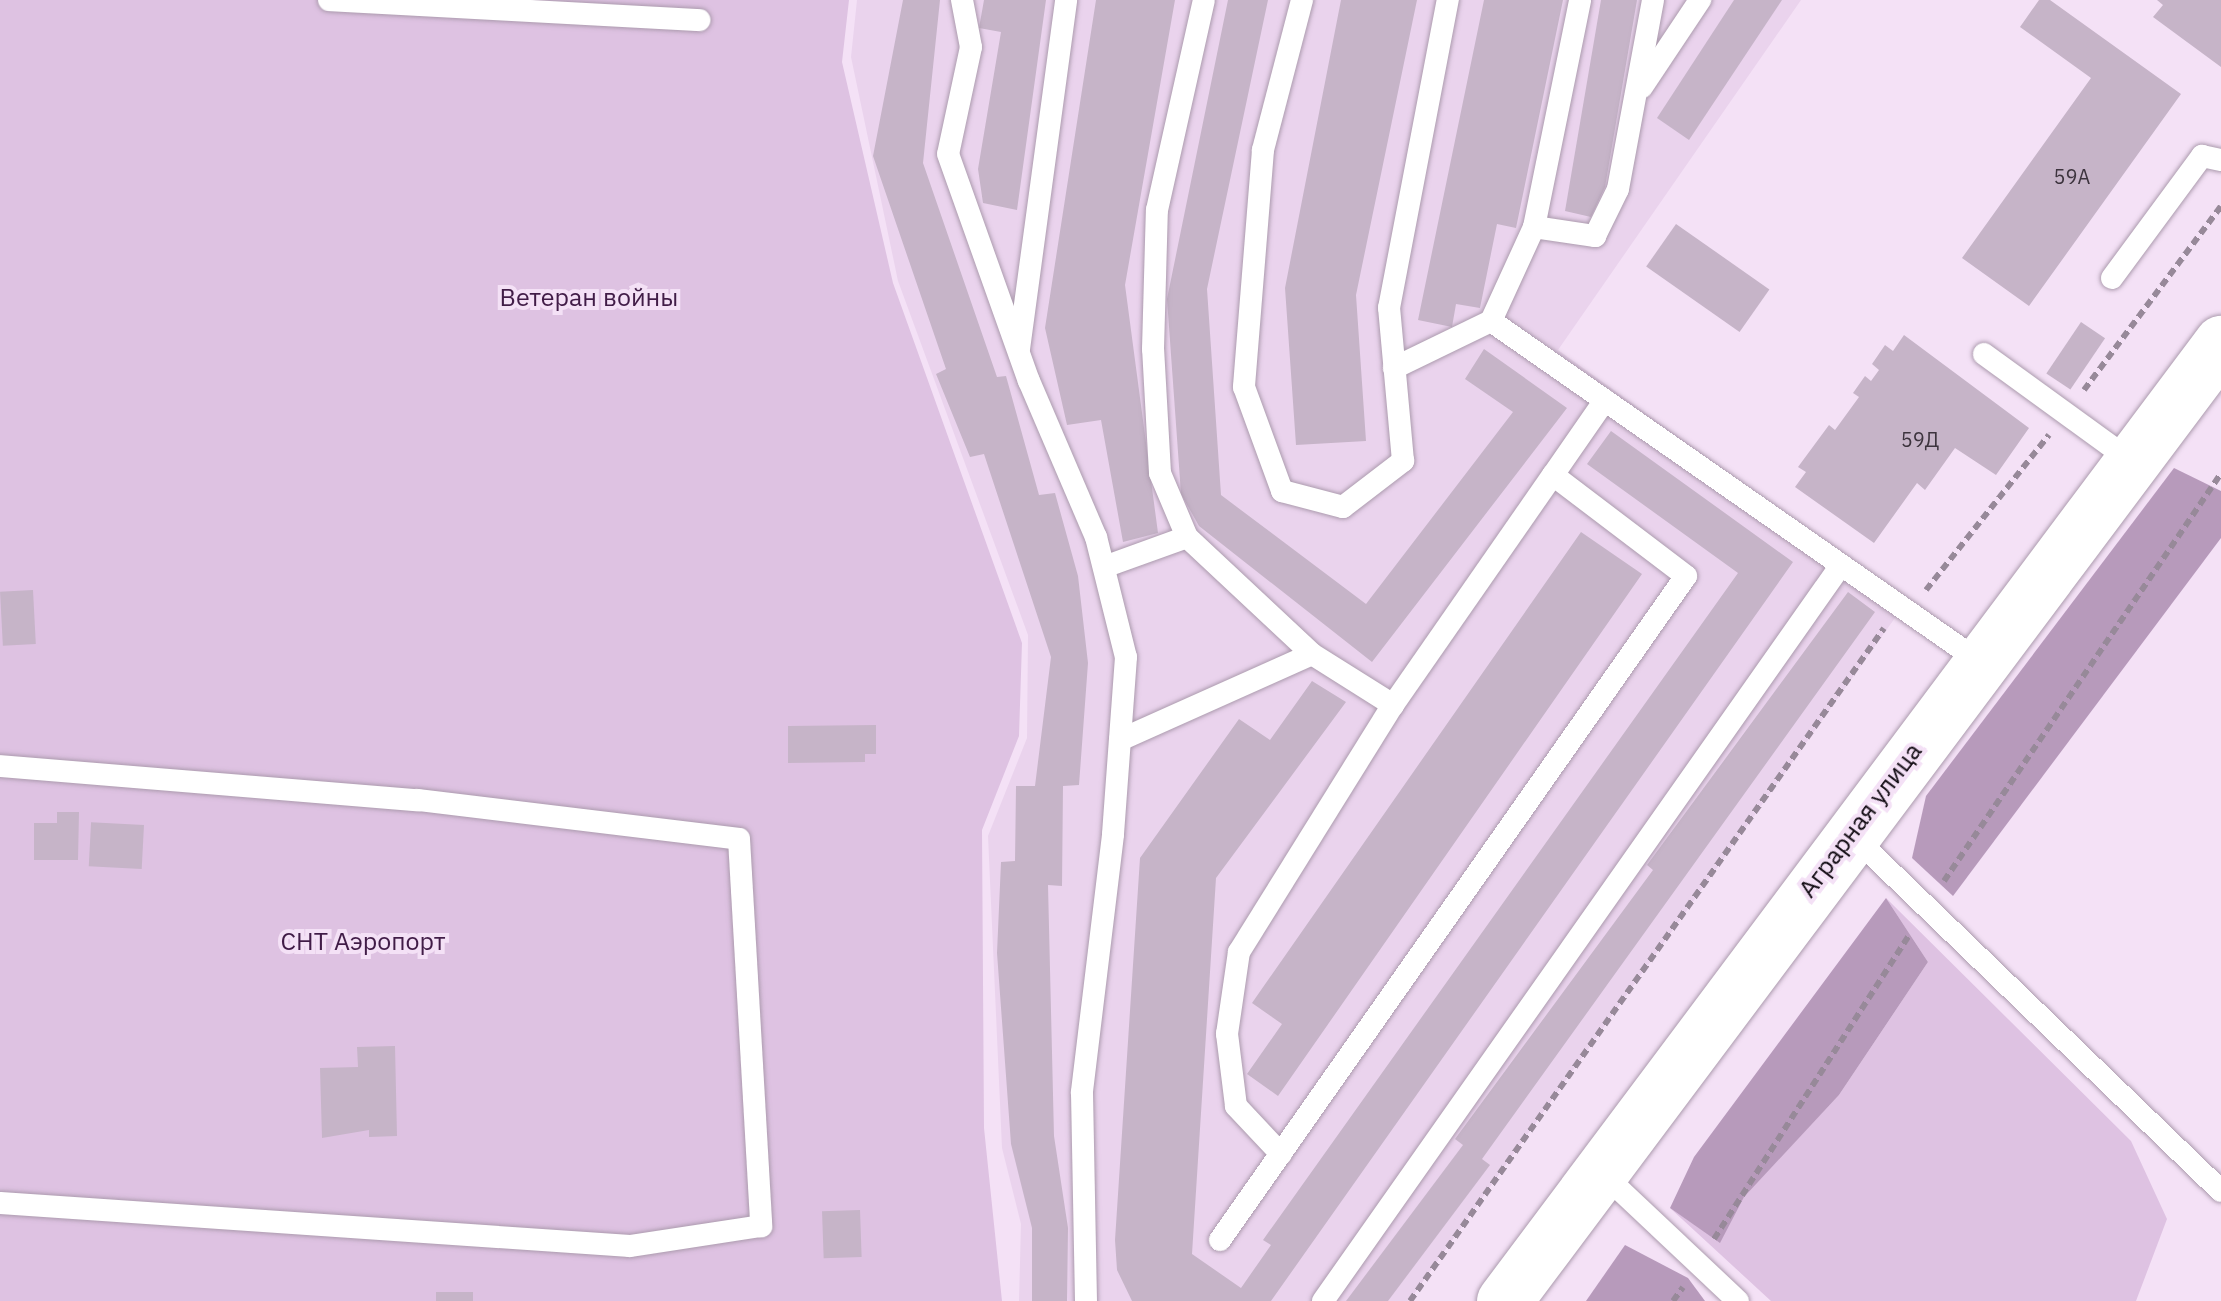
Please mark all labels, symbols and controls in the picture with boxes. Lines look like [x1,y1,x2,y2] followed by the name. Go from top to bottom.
[2054,164,2090,188] house number: 59А
[500,282,678,312] park label: Ветеран войны
[1901,427,1939,451] house number: 59Д
[1792,737,1928,903] street label: Аграрная улица
[280,926,446,956] park label: СНТ Аэропорт

